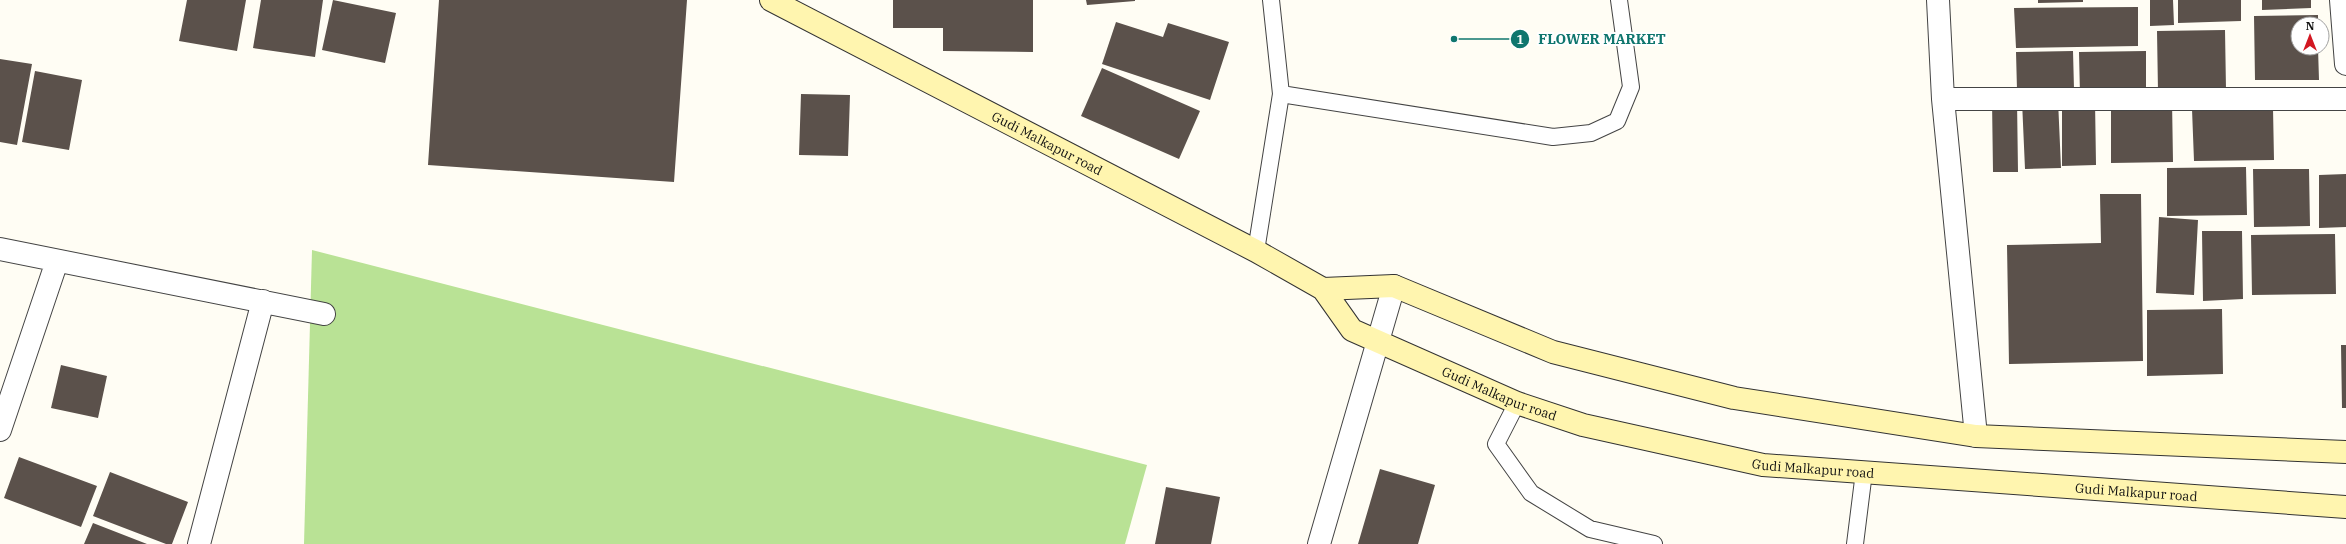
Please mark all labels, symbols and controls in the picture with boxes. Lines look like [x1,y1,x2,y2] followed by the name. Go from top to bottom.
[2290,16,2330,56] north arrow
[2306,19,2315,33] text: N
[1510,26,1673,52] callout: FLOWER MARKET
[1538,30,1666,48] text: FLOWER MARKET
[1516,32,1524,47] text: 1
[989,108,1105,179] street label: Gudi Malkapur road
[1439,363,1559,425] street label: Gudi Malkapur road
[1750,455,1875,482] street label: Gudi Malkapur road
[2074,480,2198,505] street label: Gudi Malkapur road

